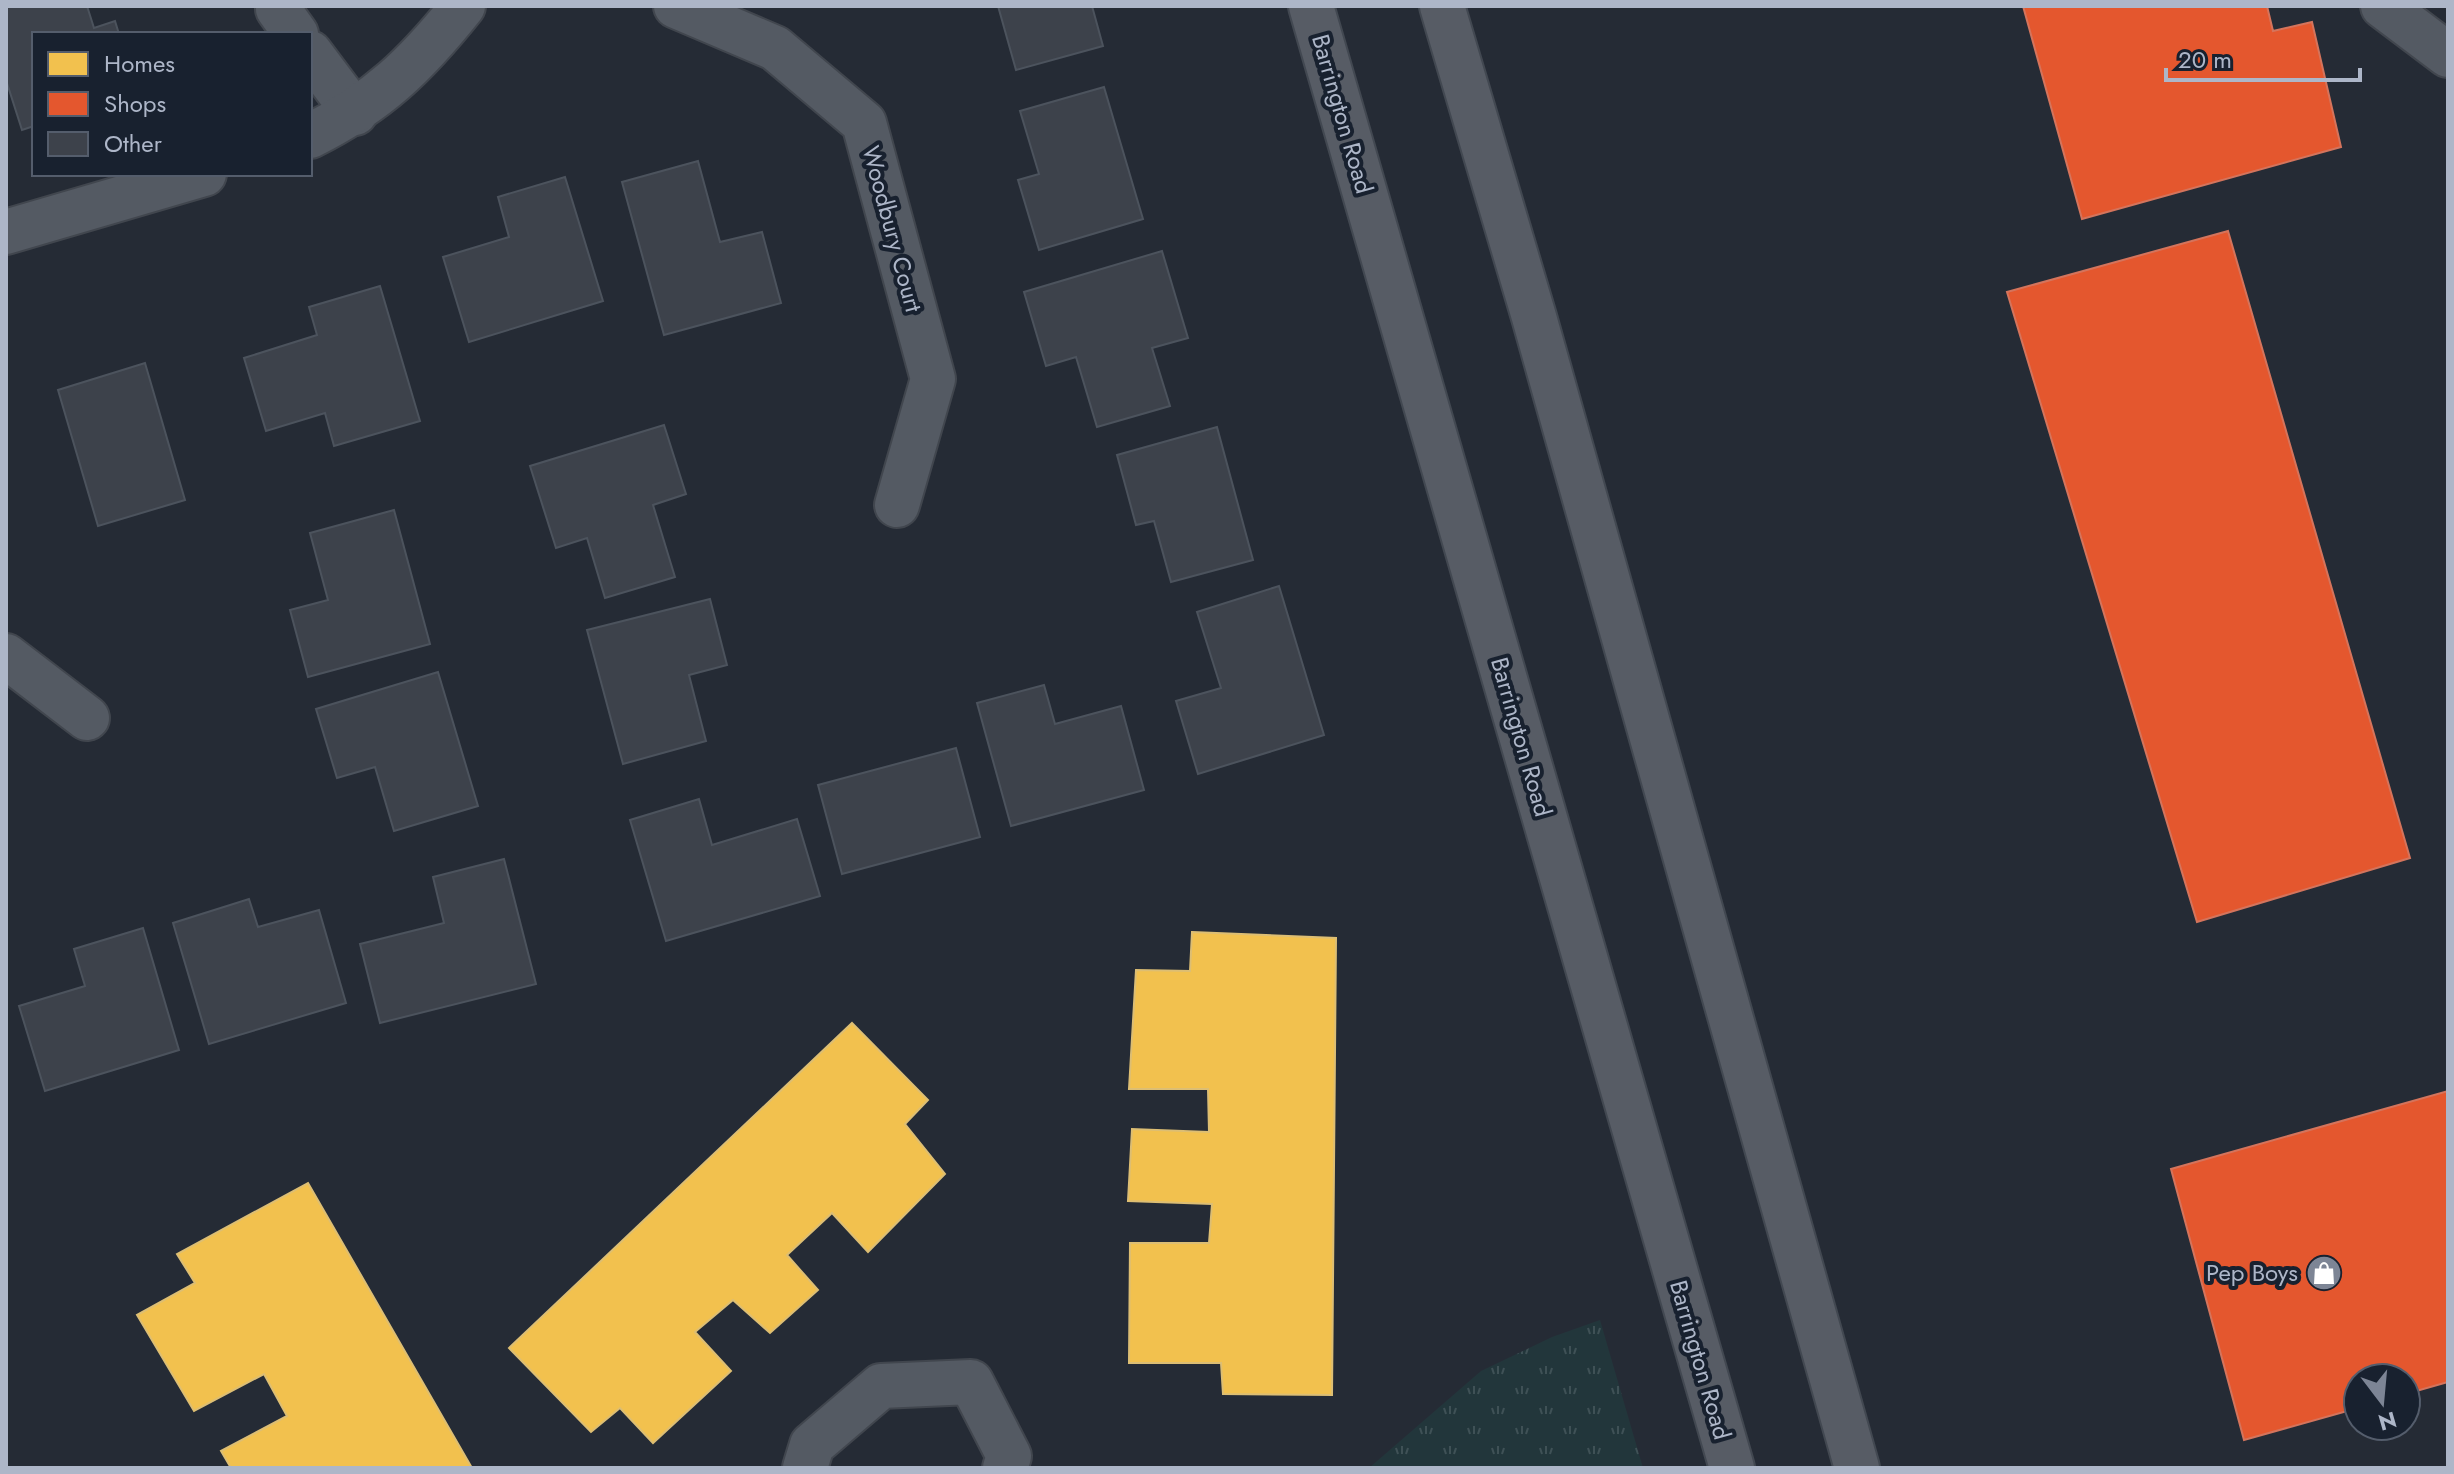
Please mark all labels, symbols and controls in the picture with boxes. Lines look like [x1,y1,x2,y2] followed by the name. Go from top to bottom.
[1303,30,1382,198] street label: Barrington Road
[32,32,312,176] legend
[2166,32,2360,82] scale bar
[2178,42,2232,77] text: 20 m
[104,46,175,81] text: Homes
[104,86,166,121] text: Shops
[104,126,163,161] text: Other
[853,142,932,316] street label: Woodbury Court
[1482,653,1561,821] street label: Barrington Road
[2305,1254,2343,1292] shop icon: Pep Boys
[2206,1255,2298,1290] place label: Pep Boys
[1661,1276,1740,1444] street label: Barrington Road
[2342,1362,2422,1442] north arrow
[2375,1403,2400,1439] text: N

